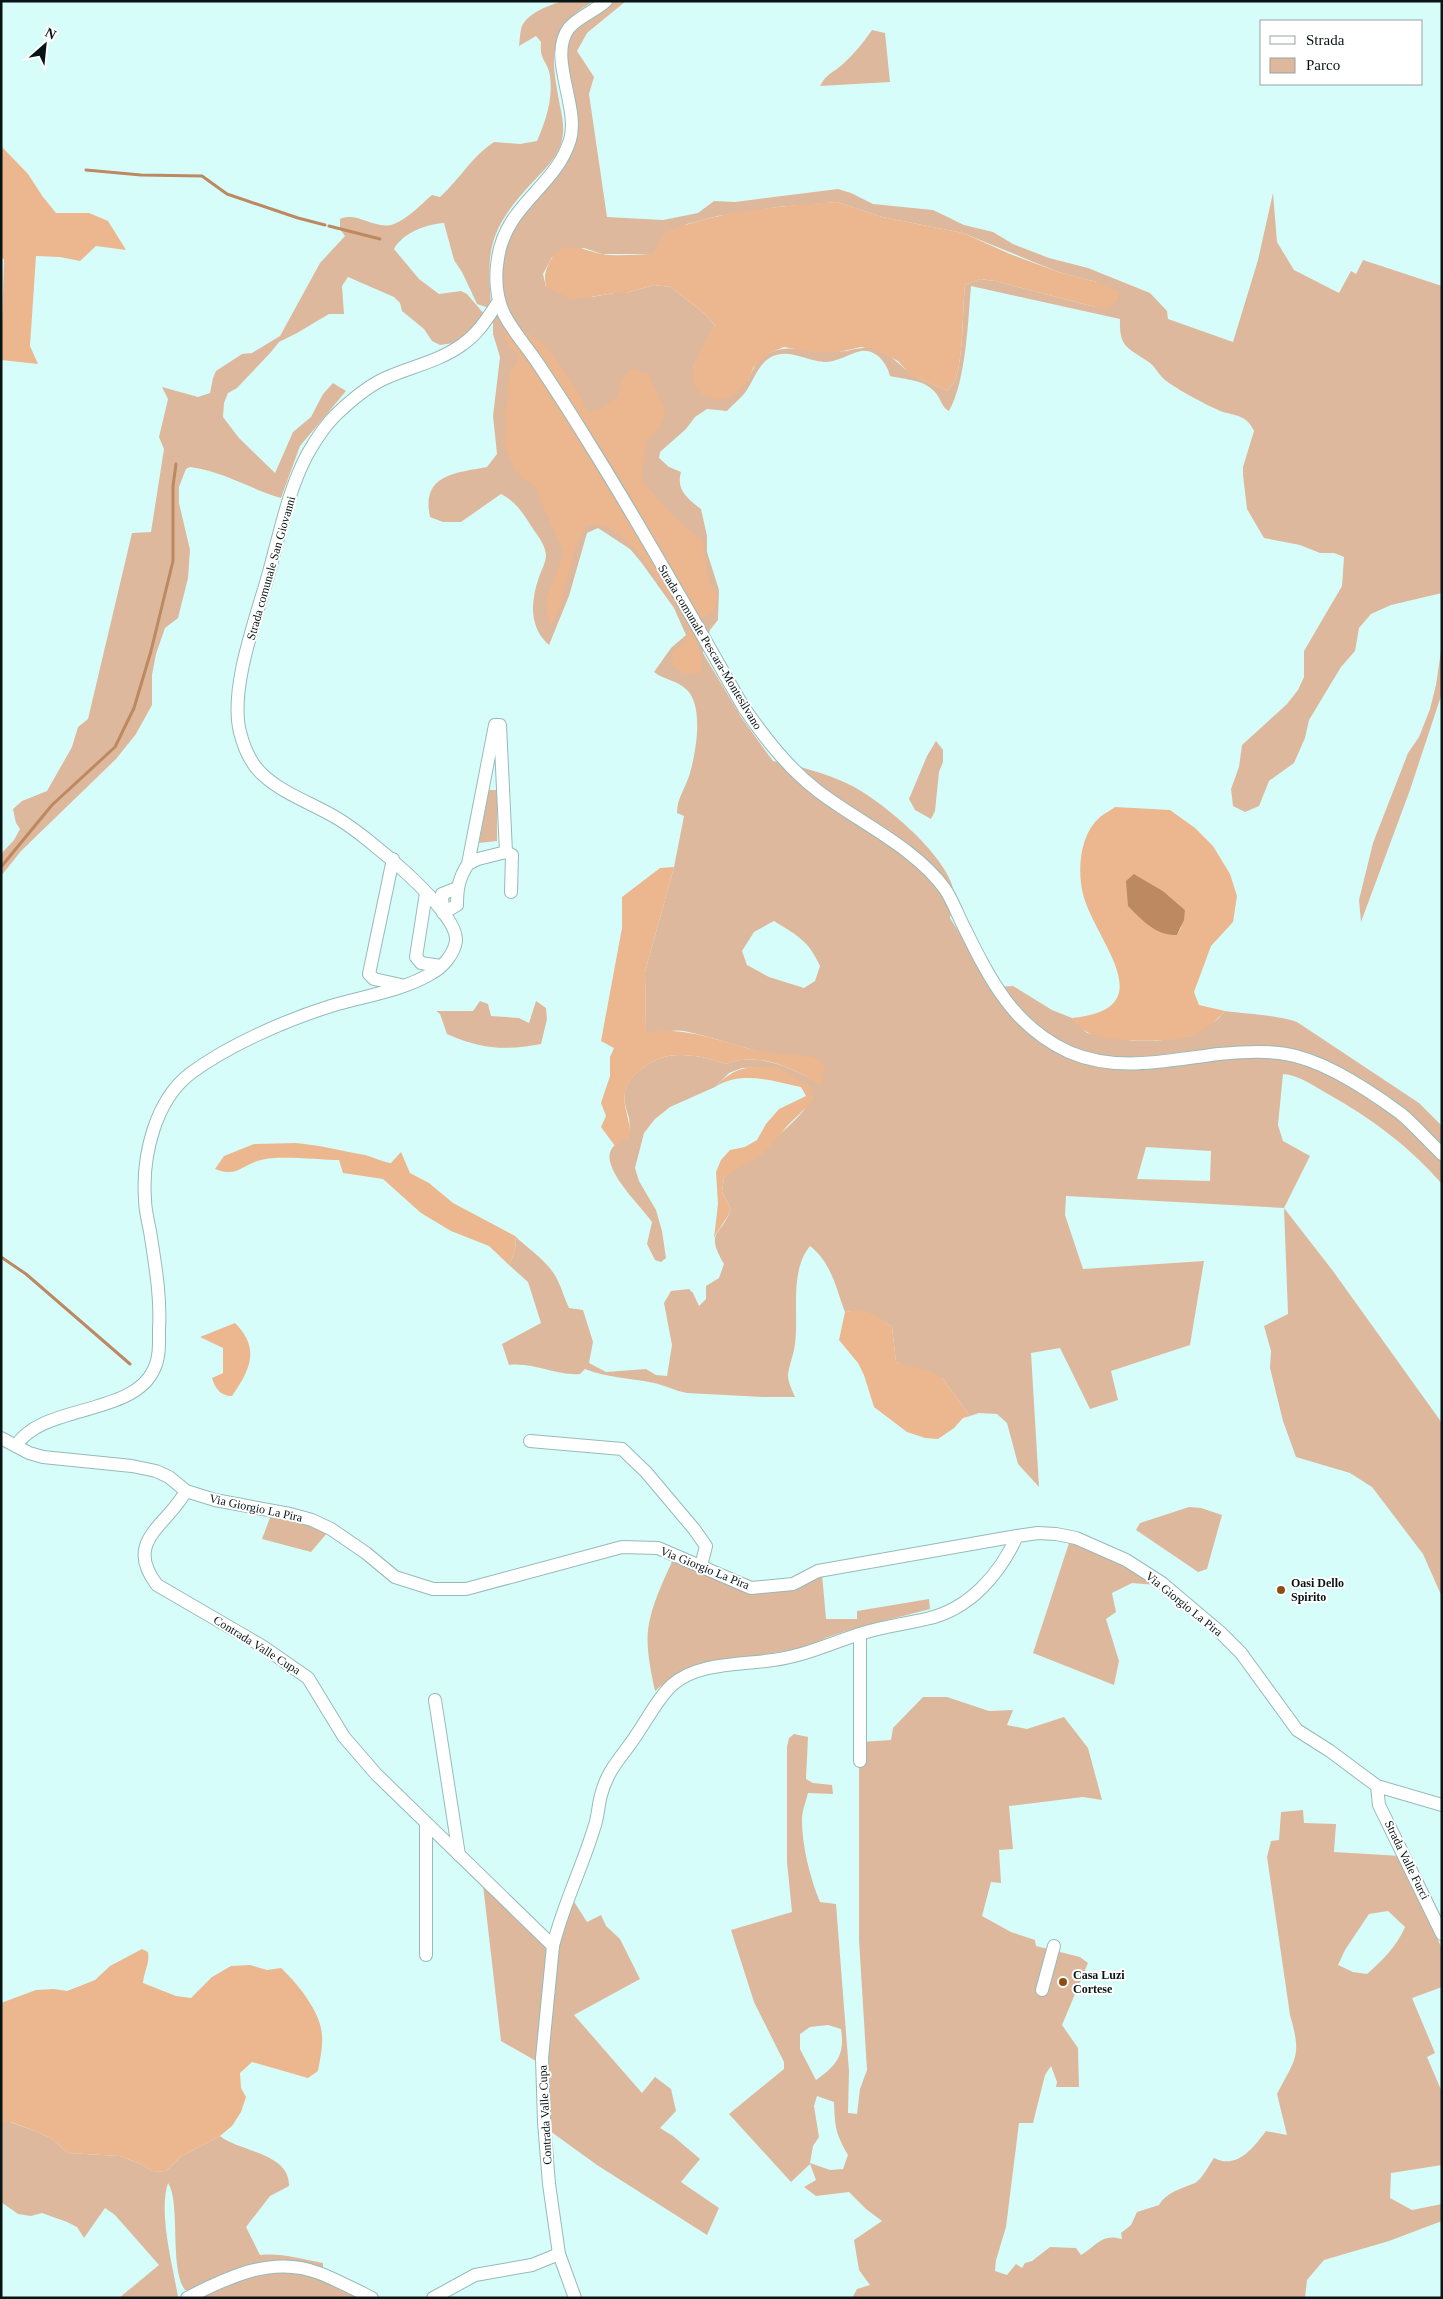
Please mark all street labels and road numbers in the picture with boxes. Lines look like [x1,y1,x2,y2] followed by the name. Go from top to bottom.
[244,494,298,642] street label: Strada comunale San Giovanni
[655,562,765,732] street label: Strada comunale Pescara-Montesilvano
[208,1491,304,1525] street label: Via Giorgio La Pira
[658,1544,752,1592] street label: Via Giorgio La Pira
[1143,1569,1226,1640] street label: Via Giorgio La Pira
[211,1613,304,1678] street label: Contrada Valle Cupa
[1382,1818,1433,1903] street label: Strada Valle Furci
[535,2064,555,2165] street label: Contrada Valle Cupa

